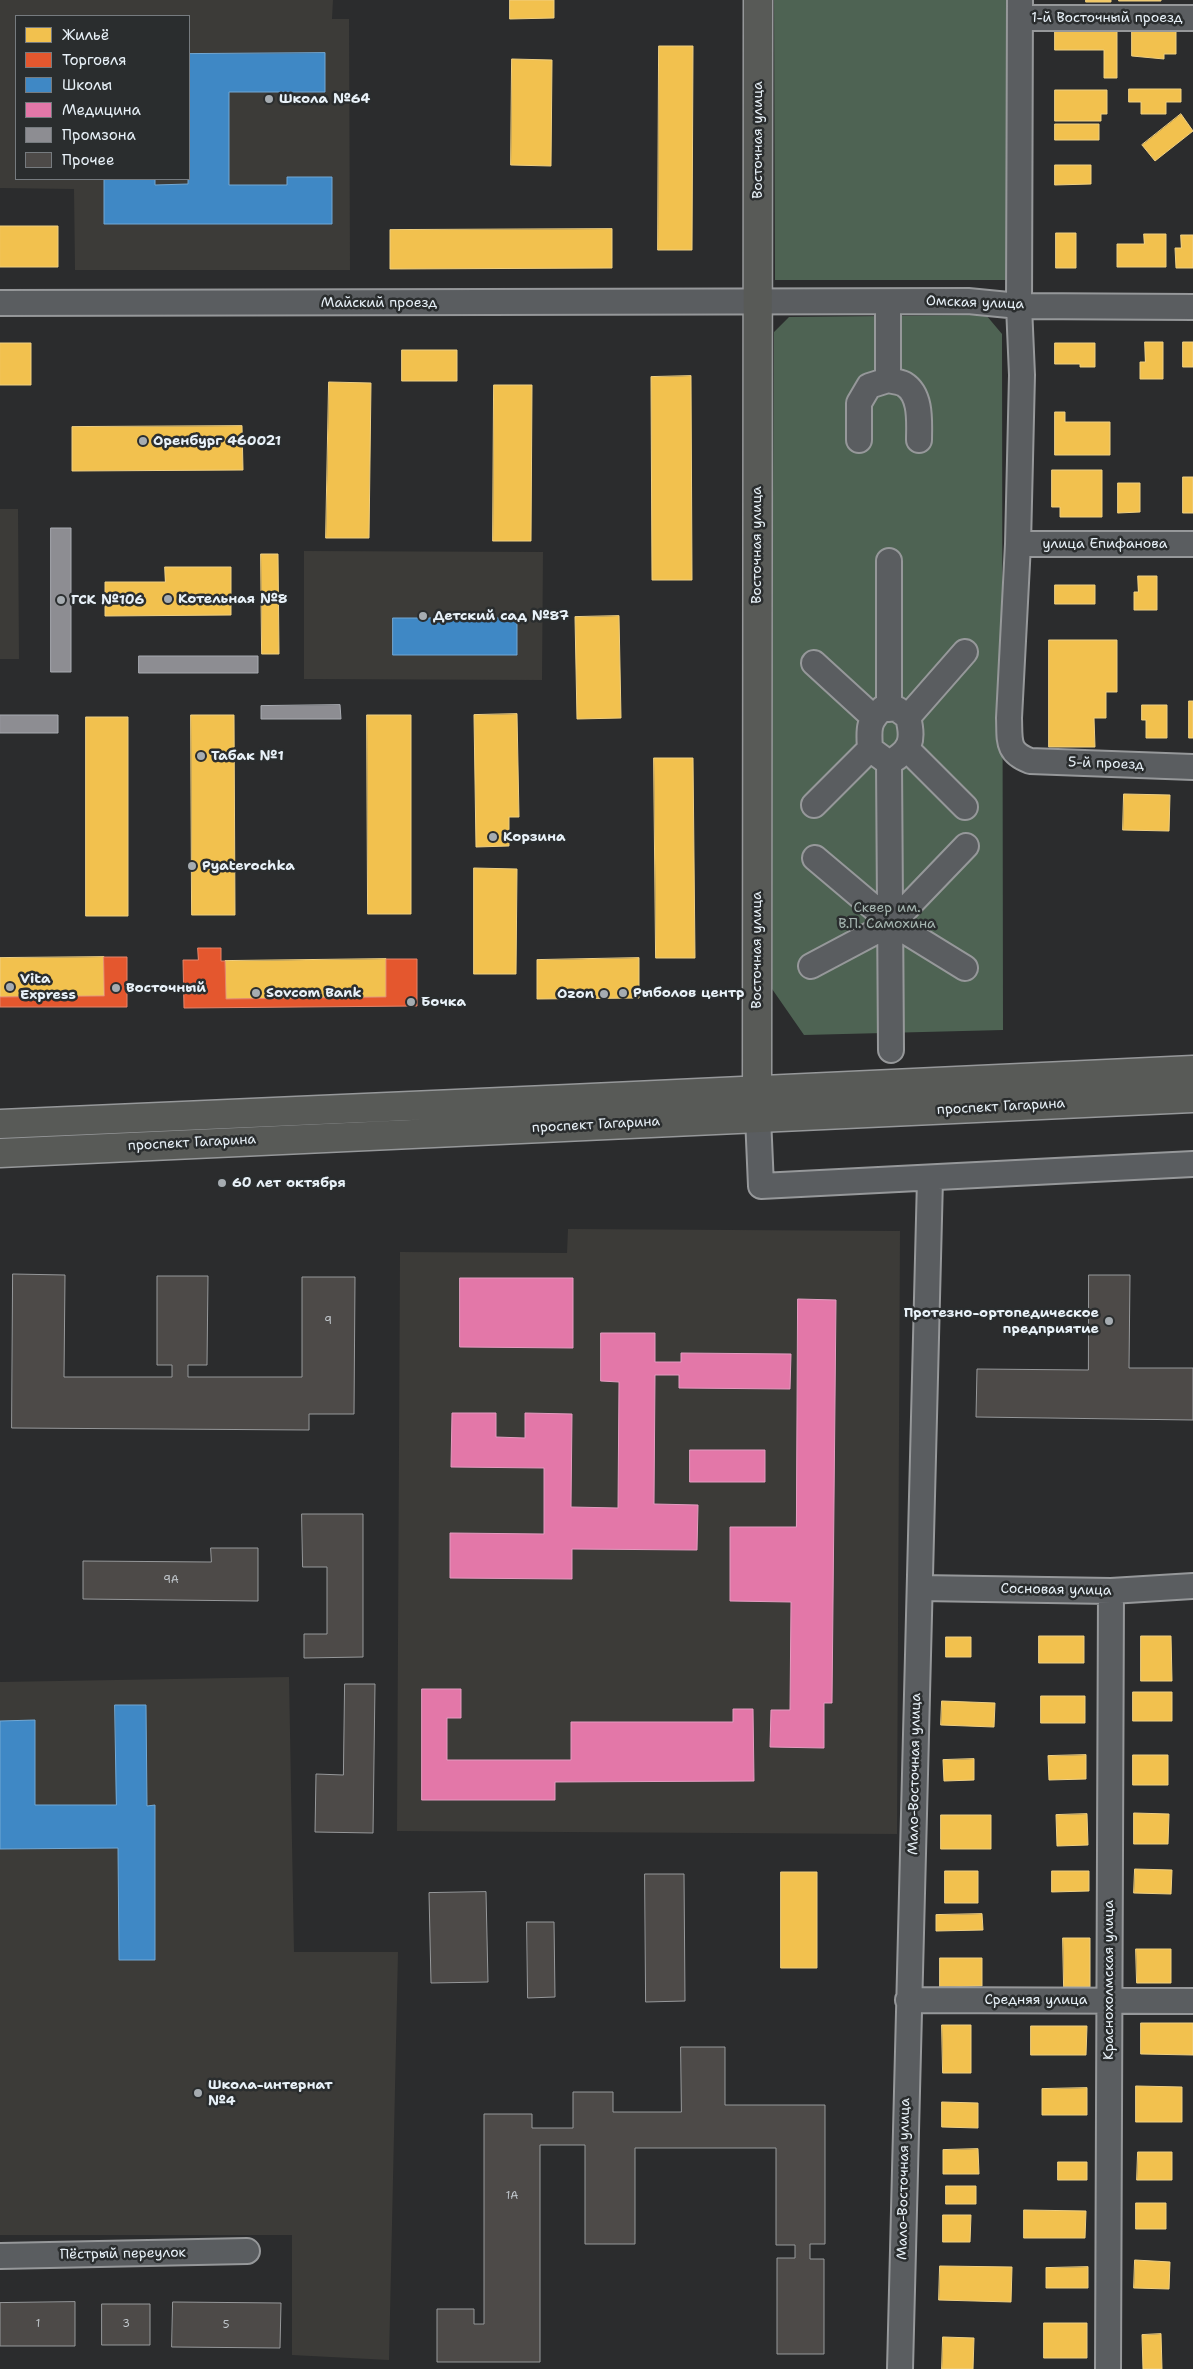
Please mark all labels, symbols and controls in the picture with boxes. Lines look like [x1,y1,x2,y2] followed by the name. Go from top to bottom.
[1031,10,1183,26] street label: 1-й Восточный проезд
[15,15,190,180] legend
[62,25,109,45] text: Жильё
[62,50,127,70] text: Торговля
[62,75,112,95] text: Школы
[750,81,766,199] street label: Восточная улица
[279,91,370,107] place label: Школа №64
[263,93,275,105] marker: Школа №64
[62,100,141,120] text: Медицина
[62,125,136,145] text: Промзона
[62,150,114,170] text: Прочее
[926,293,1024,313] street label: Омская улица
[321,295,437,311] street label: Майский проезд
[153,433,281,449] place label: Оренбург 460021
[137,435,149,447] marker: Оренбург 460021
[749,486,765,604] street label: Восточная улица
[1043,536,1167,552] street label: улица Епифанова
[178,591,288,607] place label: Котельная №8
[71,592,144,608] place label: ГСК №106
[162,593,174,605] marker: Котельная №8
[55,594,67,606] marker: ГСК №106
[433,608,569,624] place label: Детский сад №87
[417,610,429,622] marker: Детский сад №87
[211,748,284,764] place label: Табак №1
[195,750,207,762] marker: Табак №1
[1068,754,1144,774] street label: 5-й проезд
[503,829,566,845] place label: Корзина
[487,831,499,843] marker: Корзина
[202,858,295,874] place label: Pyaterochka
[186,860,198,872] marker: Pyaterochka
[749,891,765,1009] street label: Восточная улица
[838,900,936,932] park label: Сквер им. В.П. Самохина
[20,971,76,1004] place label: Vita Express
[126,980,206,996] place label: Восточный
[4,981,16,993] marker: Vita Express
[110,982,122,994] marker: Восточный
[266,985,362,1001] place label: Sovcom Bank
[633,985,744,1001] place label: Рыболов центр
[557,986,594,1002] place label: Ozon
[250,987,262,999] marker: Sovcom Bank
[617,987,629,999] marker: Рыболов центр
[598,988,610,1000] marker: Ozon
[421,994,466,1010] place label: Бочка
[405,996,417,1008] marker: Бочка
[936,1095,1066,1119] street label: проспект Гагарина
[531,1113,661,1137] street label: проспект Гагарина
[127,1131,257,1155] street label: проспект Гагарина
[232,1175,346,1191] place label: 60 лет октября
[216,1177,228,1189] marker: 60 лет октября
[904,1305,1099,1338] place label: Протезно-ортопедическое предприятие
[324,1314,332,1328] house number: 9
[1103,1315,1115,1327] marker: Протезно-ортопедическое предприятие
[163,1573,179,1587] house number: 9А
[1000,1581,1112,1599] street label: Сосновая улица
[905,1693,925,1855] street label: Мало-Восточная улица
[1101,1900,1117,2060] street label: Краснохолмская улица
[985,1992,1087,2008] street label: Средняя улица
[208,2077,333,2110] place label: Школа-интернат №4
[192,2087,204,2099] marker: Школа-интернат №4
[894,2098,914,2260] street label: Мало-Восточная улица
[506,2189,518,2203] house number: 1А
[60,2245,186,2263] street label: Пёстрый переулок
[36,2317,40,2331] house number: 1
[122,2317,130,2331] house number: 3
[223,2318,229,2332] house number: 5

